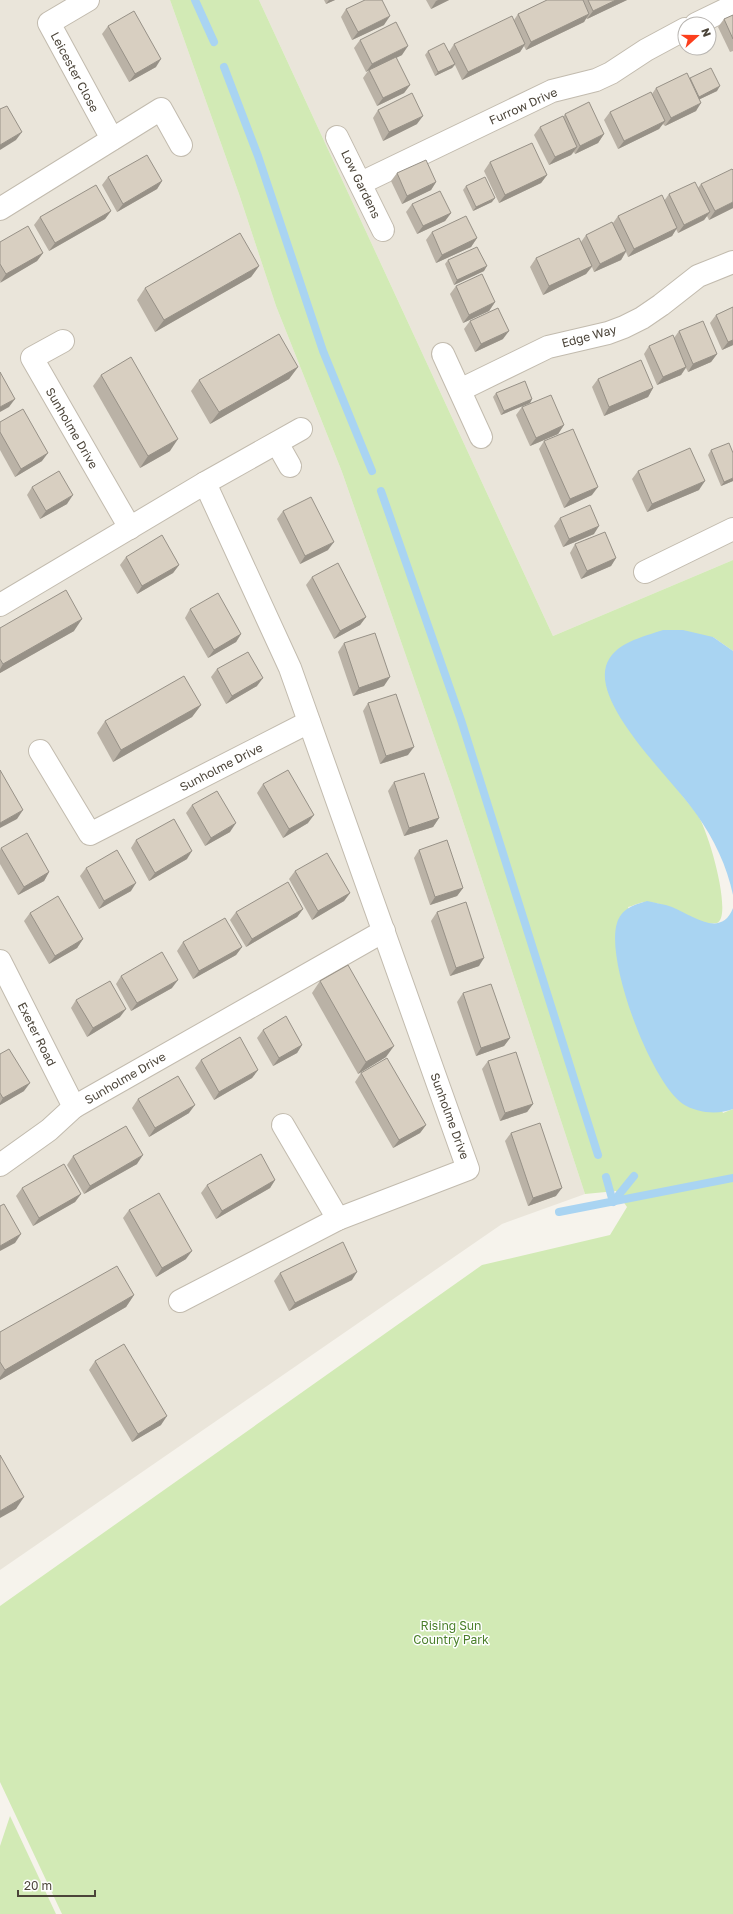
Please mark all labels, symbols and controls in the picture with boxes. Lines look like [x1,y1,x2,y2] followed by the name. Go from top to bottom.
[677,16,717,56] north arrow
[699,26,714,38] text: N
[48,29,102,115] street label: Leicester Close
[487,84,560,128] street label: Furrow Drive
[338,147,384,221] street label: Low Gardens
[560,321,618,351] street label: Edge Way
[43,385,101,471] street label: Sunholme Drive
[177,740,265,794] street label: Sunholme Drive
[15,1000,59,1068] street label: Exeter Road
[82,1049,168,1107] street label: Sunholme Drive
[427,1071,473,1161] street label: Sunholme Drive
[413,1618,489,1647] park label: Rising Sun Country Park
[18,1872,95,1898] scale bar
[24,1878,52,1893] text: 20 m

